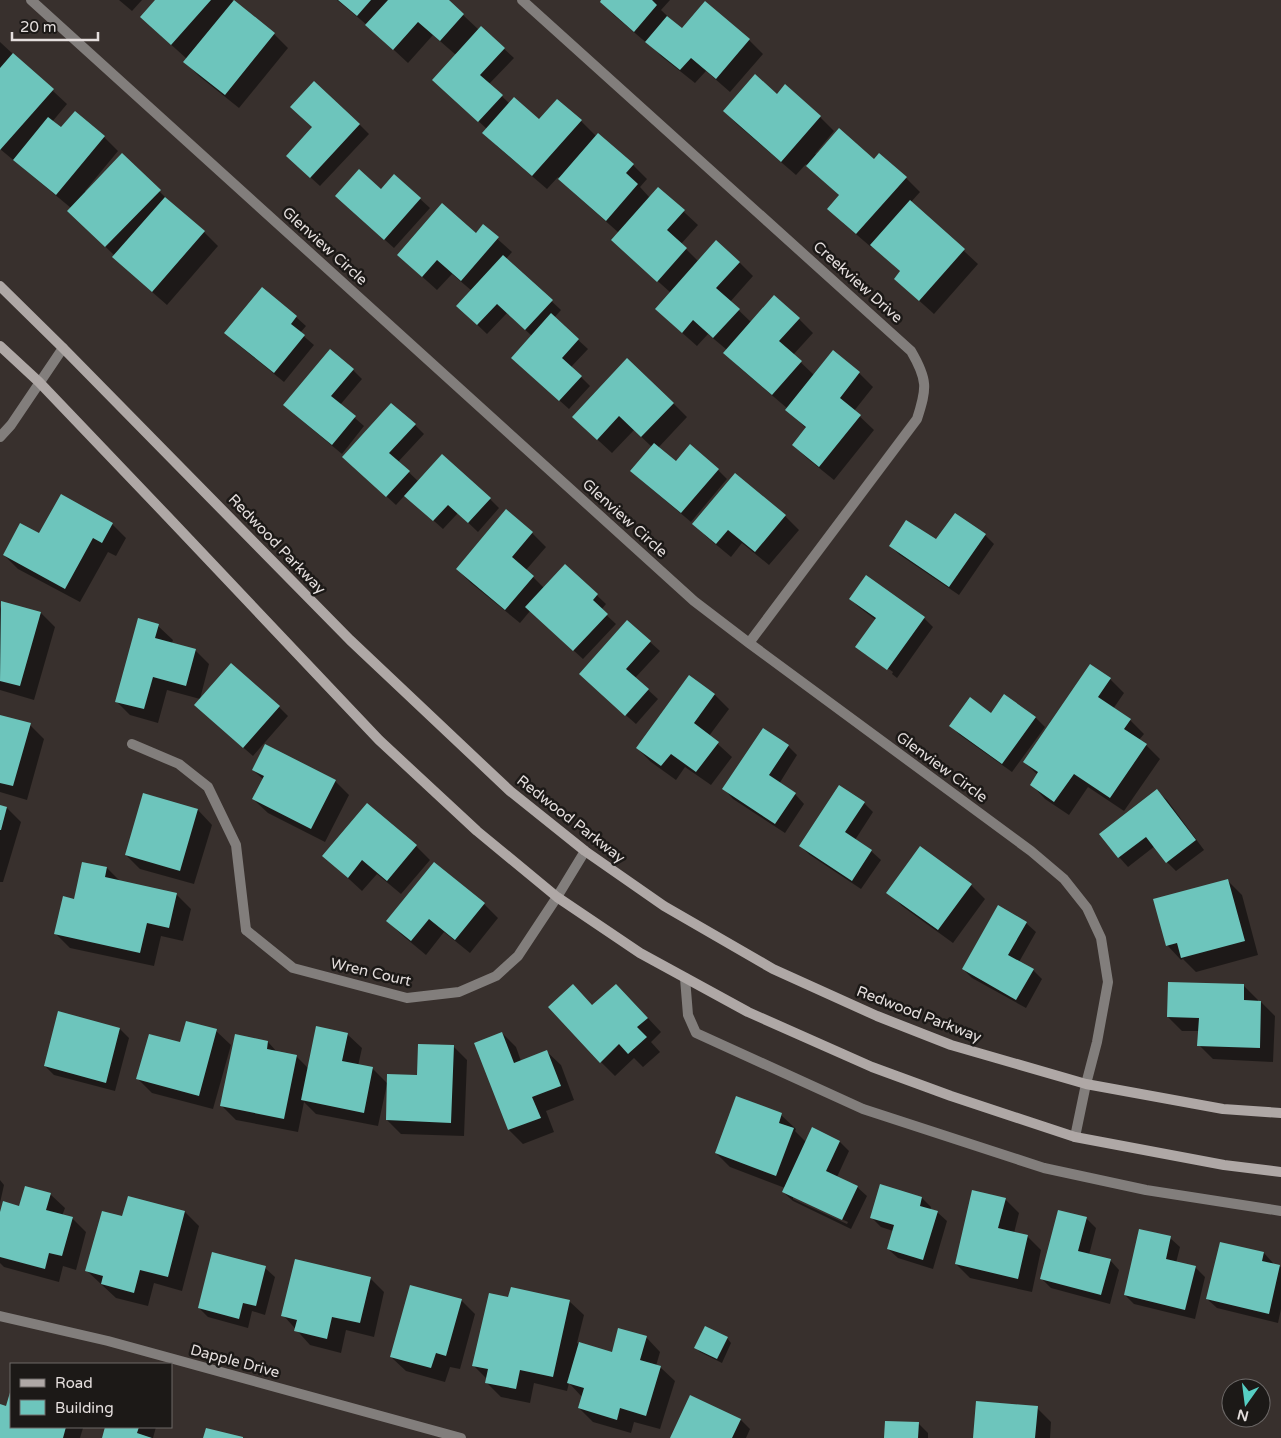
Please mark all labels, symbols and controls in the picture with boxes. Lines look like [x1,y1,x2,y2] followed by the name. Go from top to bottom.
[12,10,99,42] scale bar
[20,18,57,36] text: 20 m
[279,203,371,289] street label: Glenview Circle
[810,237,906,327] street label: Creekview Drive
[579,475,671,561] street label: Glenview Circle
[225,490,329,598] street label: Redwood Parkway
[893,728,991,806] street label: Glenview Circle
[513,771,629,867] street label: Redwood Parkway
[329,954,413,990] street label: Wren Court
[854,982,984,1046] street label: Redwood Parkway
[188,1340,282,1382] street label: Dapple Drive
[10,1363,172,1428] legend
[55,1374,93,1392] text: Road
[1221,1378,1271,1428] north arrow
[55,1399,114,1417] text: Building
[1235,1406,1250,1425] text: N

